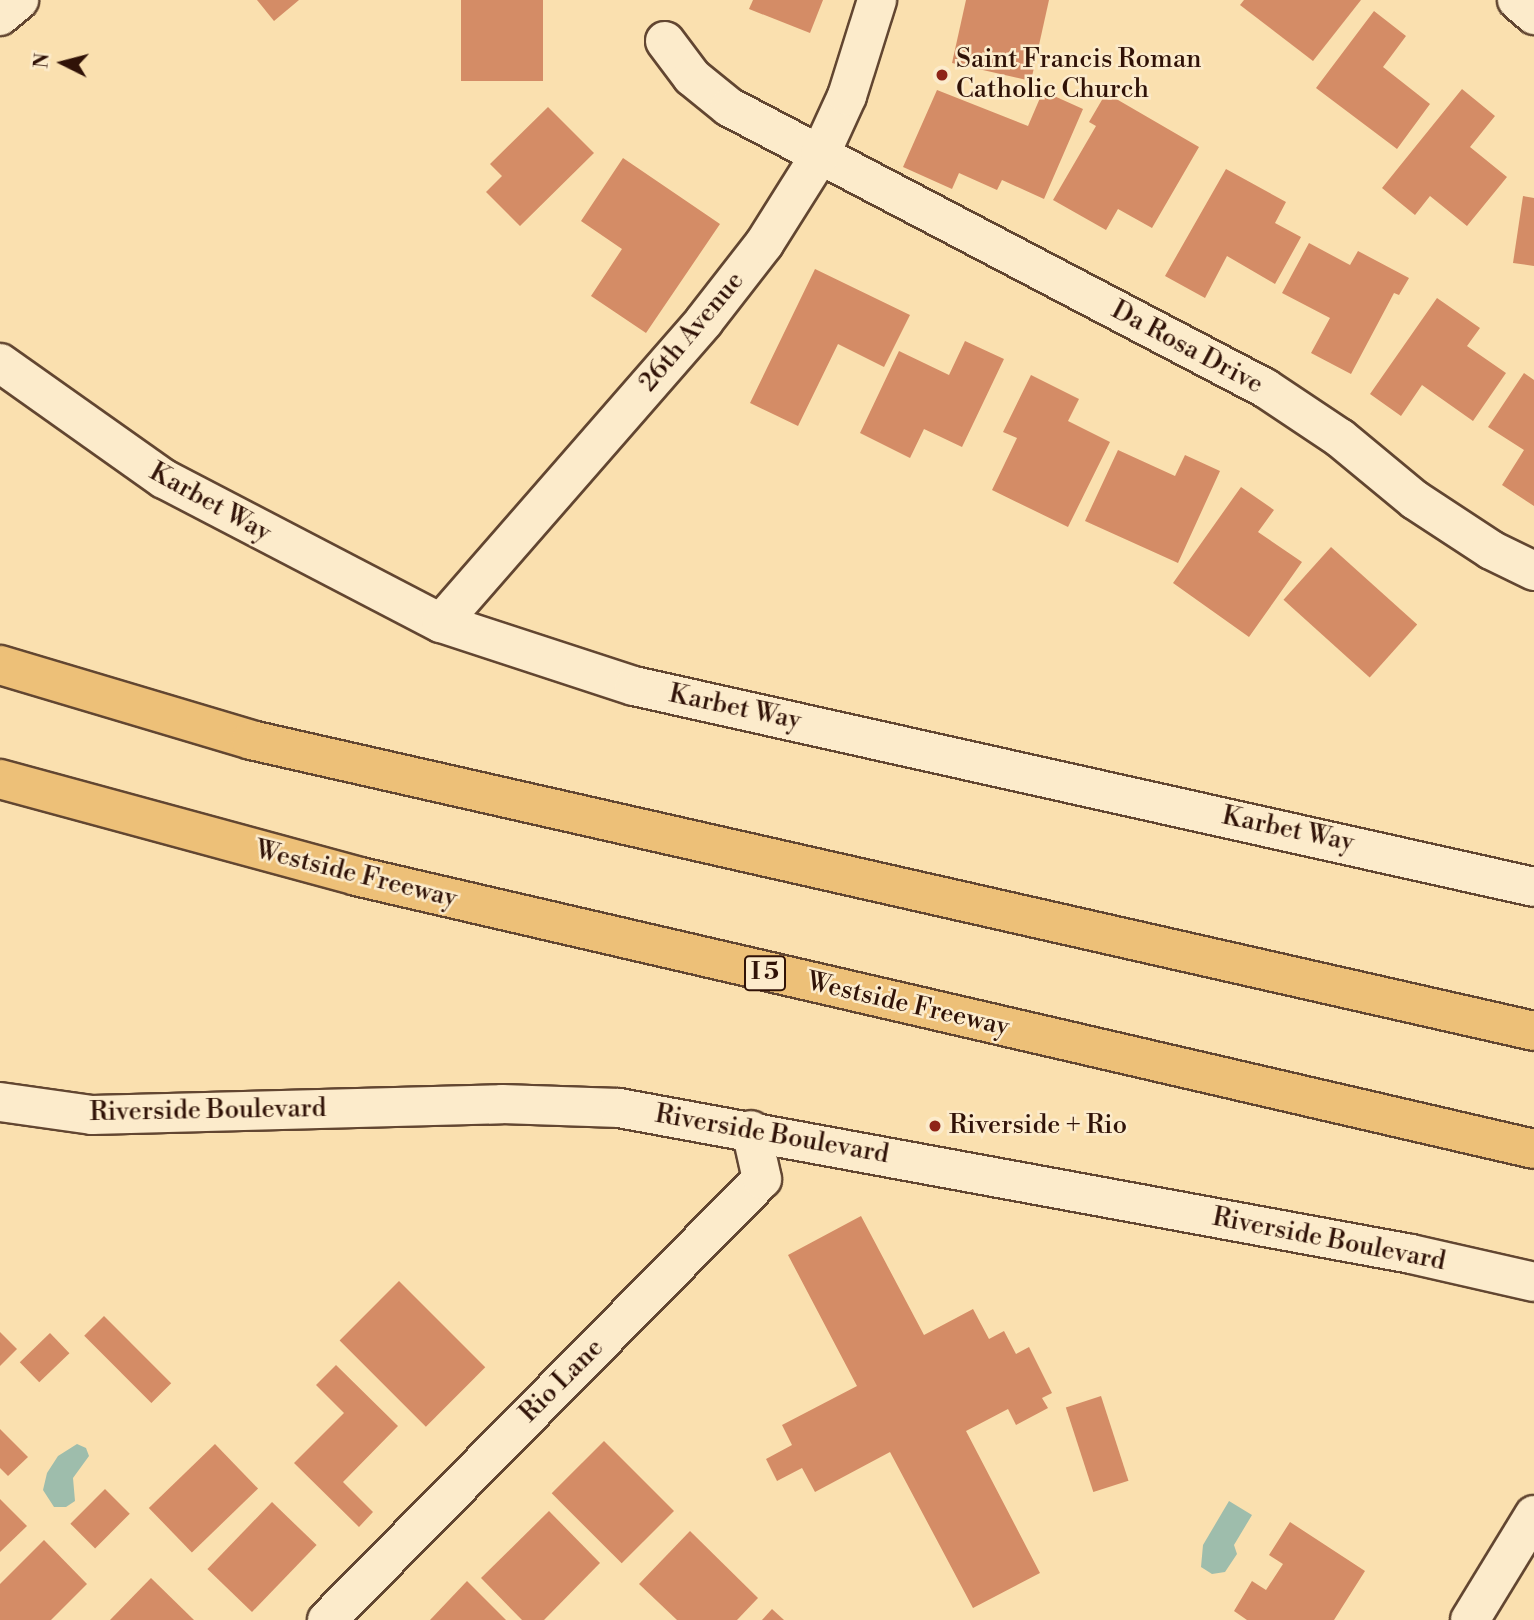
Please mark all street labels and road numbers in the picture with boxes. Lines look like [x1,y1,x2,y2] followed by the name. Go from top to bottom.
[633,266,751,398] street label: 26th Avenue
[1106,295,1268,401] street label: Da Rosa Drive
[144,457,276,549] street label: Karbet Way
[666,679,804,737] street label: Karbet Way
[1219,801,1357,859] street label: Karbet Way
[252,835,460,915] street label: Westside Freeway
[744,953,786,993] road number: I 5
[804,967,1012,1043] street label: Westside Freeway
[89,1093,327,1129] street label: Riverside Boulevard
[653,1099,891,1171] street label: Riverside Boulevard
[1210,1202,1448,1278] street label: Riverside Boulevard
[514,1333,610,1429] street label: Rio Lane

